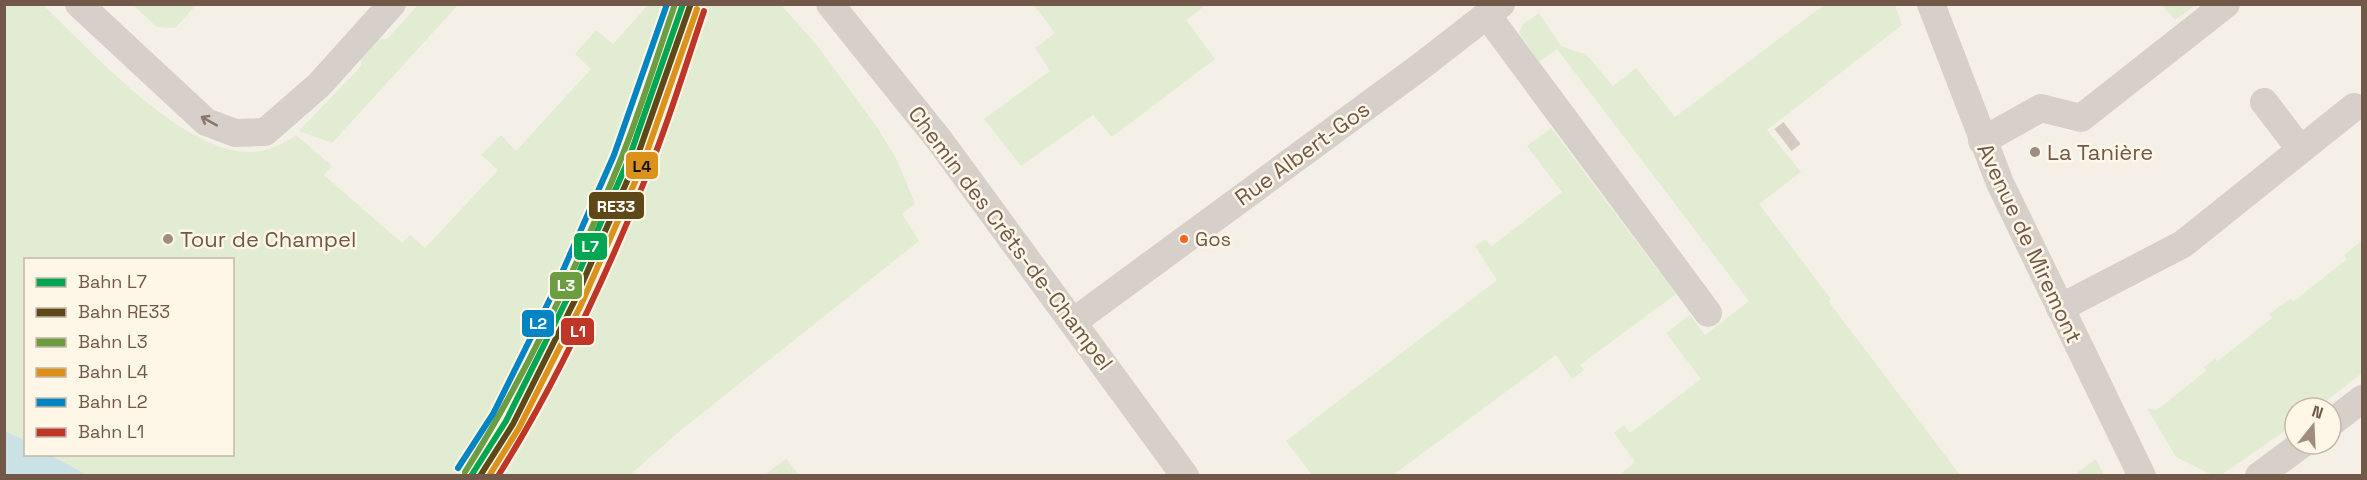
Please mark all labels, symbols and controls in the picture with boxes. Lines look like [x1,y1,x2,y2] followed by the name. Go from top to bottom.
[1229,95,1375,211] street label: Rue Albert-Gos
[902,100,1120,376] street label: Chemin des Crêts-de-Champel
[201,115,218,127] one-way arrow
[2047,138,2153,166] place label: La Tanière
[1971,139,2089,347] street label: Avenue de Miremont
[2028,145,2042,159] marker: La Tanière
[625,151,659,180] line badge: L4
[633,156,651,177] text: L4
[588,191,645,220] line badge: RE33
[597,196,635,217] text: RE33
[180,225,356,253] place label: Tour de Champel
[1195,226,1231,252] place label: Gos
[161,232,175,246] marker: Tour de Champel
[573,232,608,261] line badge: L7
[1178,233,1190,245] marker: Gos
[581,236,599,257] text: L7
[24,258,234,456] legend
[78,270,147,293] text: Bahn L7
[549,271,583,300] line badge: L3
[557,275,575,296] text: L3
[78,300,170,323] text: Bahn RE33
[521,309,555,338] line badge: L2
[529,313,547,334] text: L2
[560,317,595,346] line badge: L1
[570,321,586,342] text: L1
[78,330,148,353] text: Bahn L3
[78,360,148,383] text: Bahn L4
[78,390,148,413] text: Bahn L2
[2283,396,2343,456] north arrow
[2309,401,2326,424] text: N
[78,420,144,443] text: Bahn L1

